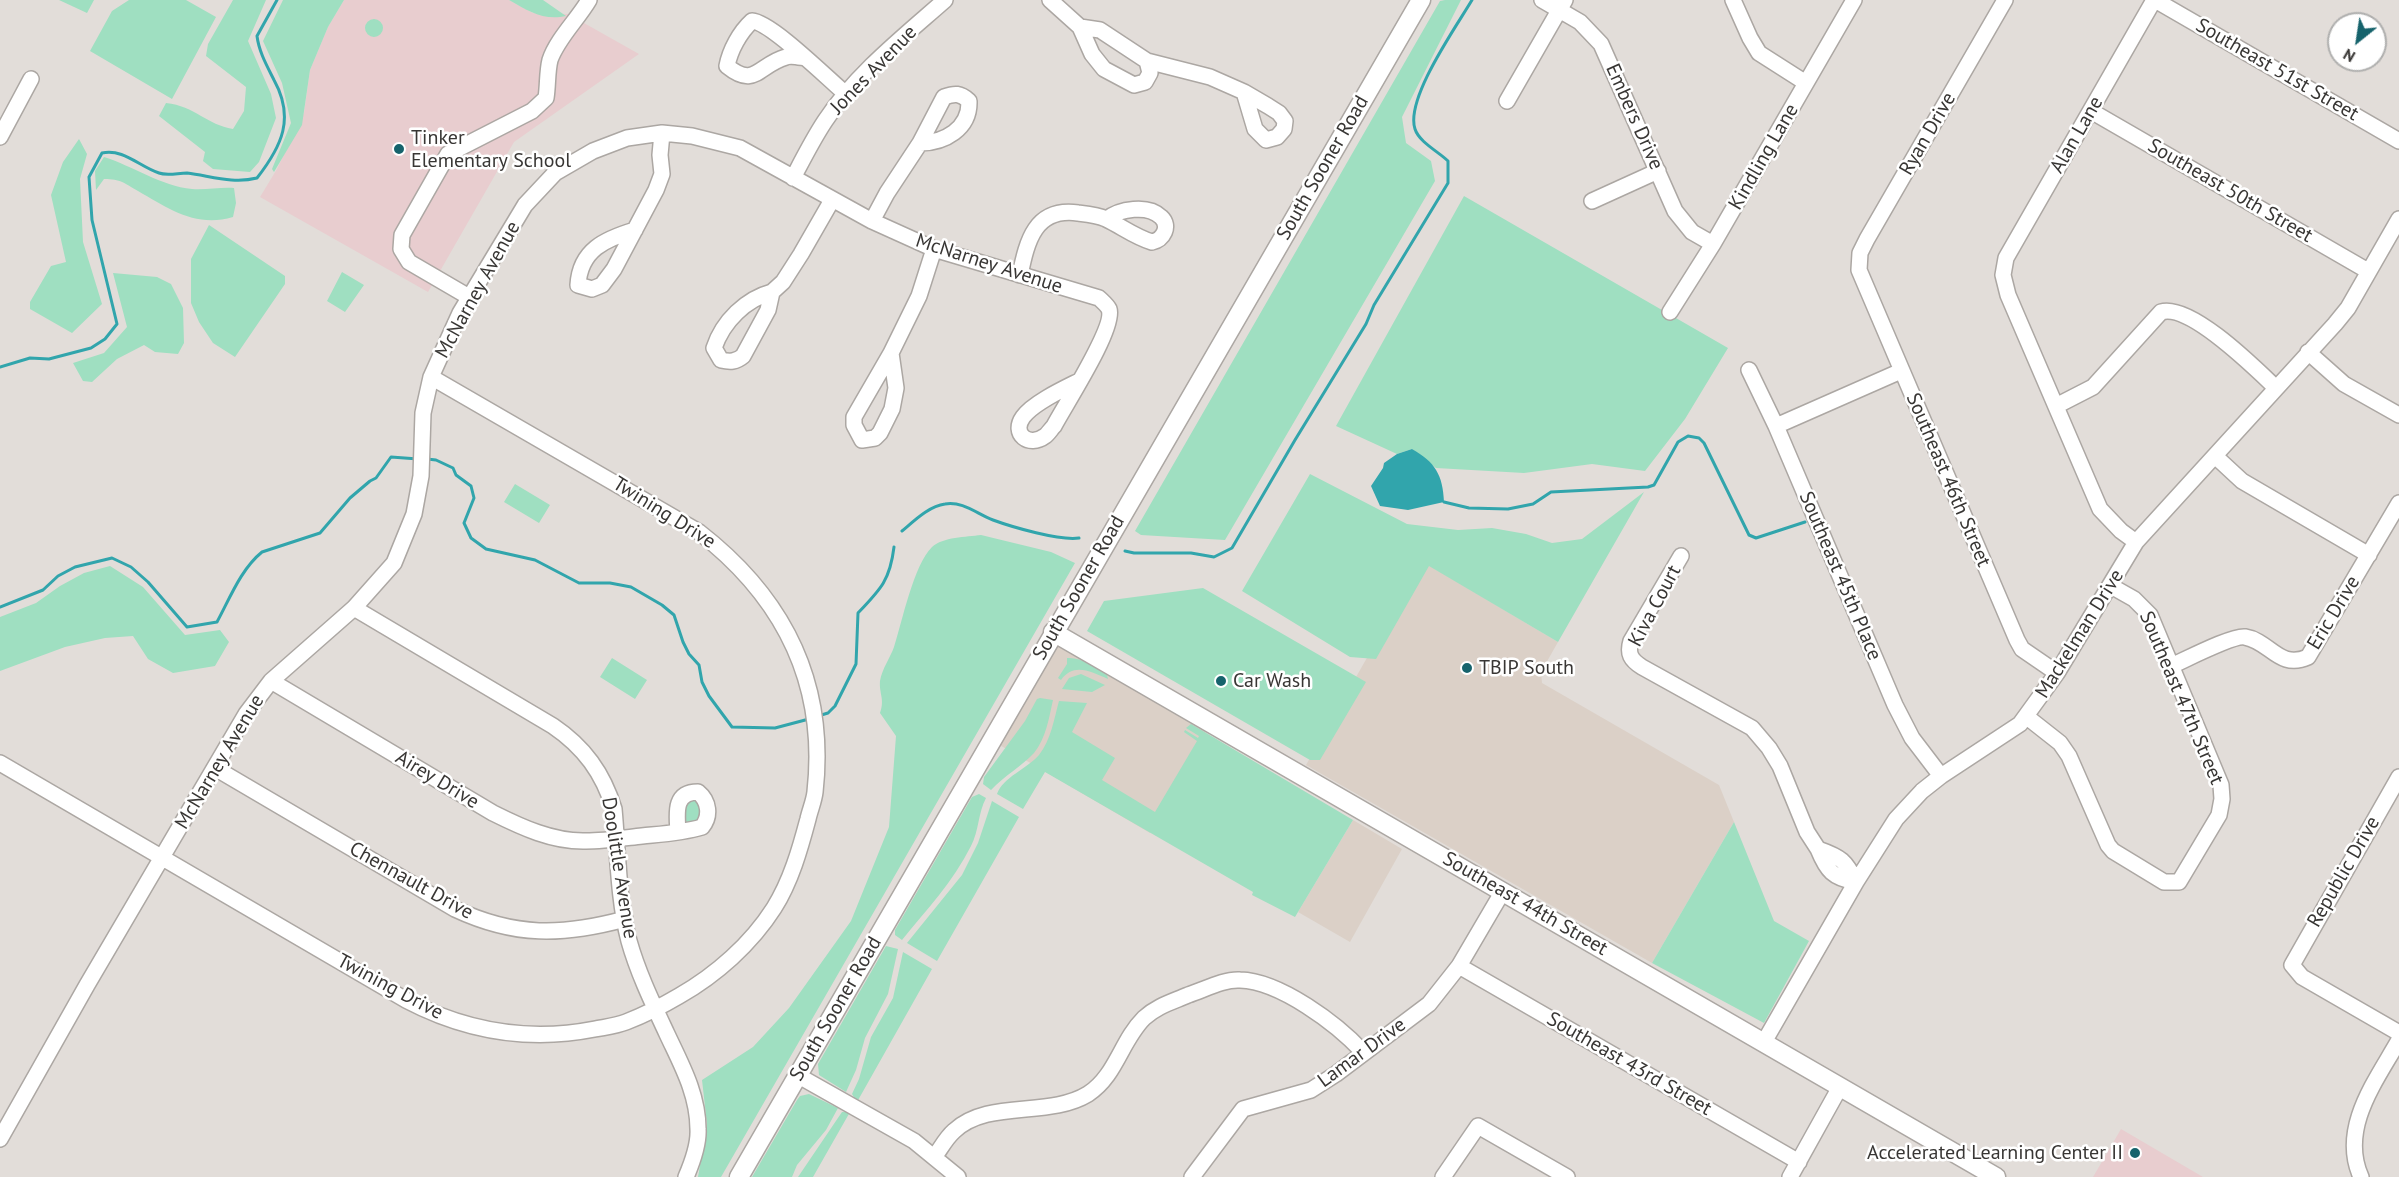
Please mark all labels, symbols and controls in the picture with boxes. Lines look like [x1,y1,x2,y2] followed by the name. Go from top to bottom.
[2327,12,2387,72] north arrow
[2191,14,2363,126] street label: Southeast 51st Street
[826,21,922,119] street label: Jones Avenue
[2339,45,2359,67] text: N
[1600,60,1668,174] street label: Embers Drive
[1895,88,1961,180] street label: Ryan Drive
[1272,91,1374,245] street label: South Sooner Road
[2045,92,2109,178] street label: Alan Lane
[1724,100,1804,214] street label: Kindling Lane
[411,126,571,173] place label: Tinker Elementary School
[2143,134,2317,248] street label: Southeast 50th Street
[392,142,406,156] marker: Tinker Elementary School
[430,217,526,363] street label: McNarney Avenue
[913,229,1065,299] street label: McNarney Avenue
[1901,390,1995,570] street label: Southeast 46th Street
[608,472,720,554] street label: Twining Drive
[1794,488,1886,664] street label: Southeast 45th Place
[1028,511,1130,665] street label: South Sooner Road
[1624,561,1686,651] street label: Kiva Court
[2031,565,2129,703] street label: Mackelman Drive
[2303,572,2365,654] street label: Eric Drive
[2134,608,2228,788] street label: Southeast 47th Street
[1479,656,1574,680] place label: TBIP South
[1460,661,1474,675] marker: TBIP South
[1233,669,1311,693] place label: Car Wash
[1214,674,1228,688] marker: Car Wash
[170,690,270,834] street label: McNarney Avenue
[391,746,483,814] street label: Airey Drive
[596,795,642,941] street label: Doolittle Avenue
[2303,812,2385,932] street label: Republic Drive
[345,837,477,925] street label: Chennault Drive
[1438,847,1612,961] street label: Southeast 44th Street
[785,932,887,1086] street label: South Sooner Road
[333,949,447,1025] street label: Twining Drive
[1542,1007,1716,1121] street label: Southeast 43rd Street
[1313,1013,1411,1093] street label: Lamar Drive
[1867,1141,2123,1165] place label: Accelerated Learning Center II
[2128,1146,2142,1160] marker: Accelerated Learning Center II

